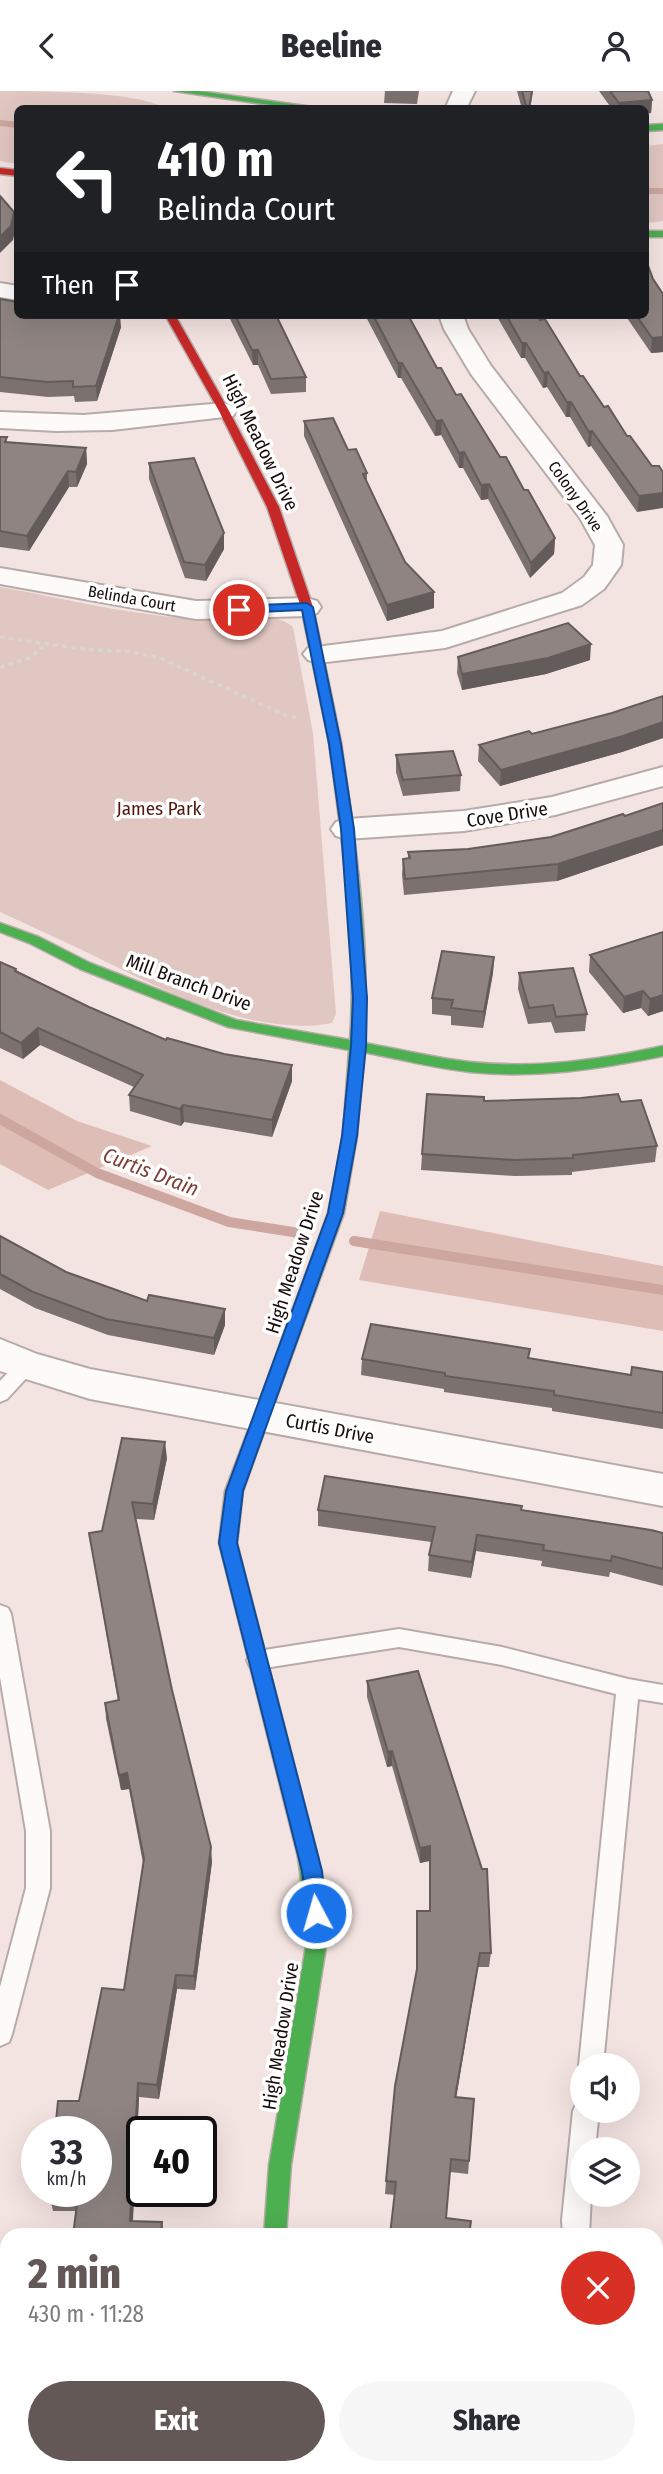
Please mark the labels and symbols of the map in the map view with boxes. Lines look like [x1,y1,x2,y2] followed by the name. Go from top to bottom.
[218,370,304,514] street label: High Meadow Drive
[544,457,607,535] street label: Colony Drive
[209,580,269,640] pin
[86,581,178,616] street label: Belinda Court
[117,797,202,820] park label: James Park
[465,797,549,832] street label: Cove Drive
[123,949,254,1016] street label: Mill Branch Drive
[99,1142,203,1202] water label: Curtis Drain
[261,1188,328,1337] street label: High Meadow Drive
[284,1409,376,1448] street label: Curtis Drive
[279,1876,353,1950] position arrow
[257,1961,304,2111] street label: High Meadow Drive
[126,2116,217,2207] speed limit sign: 40

